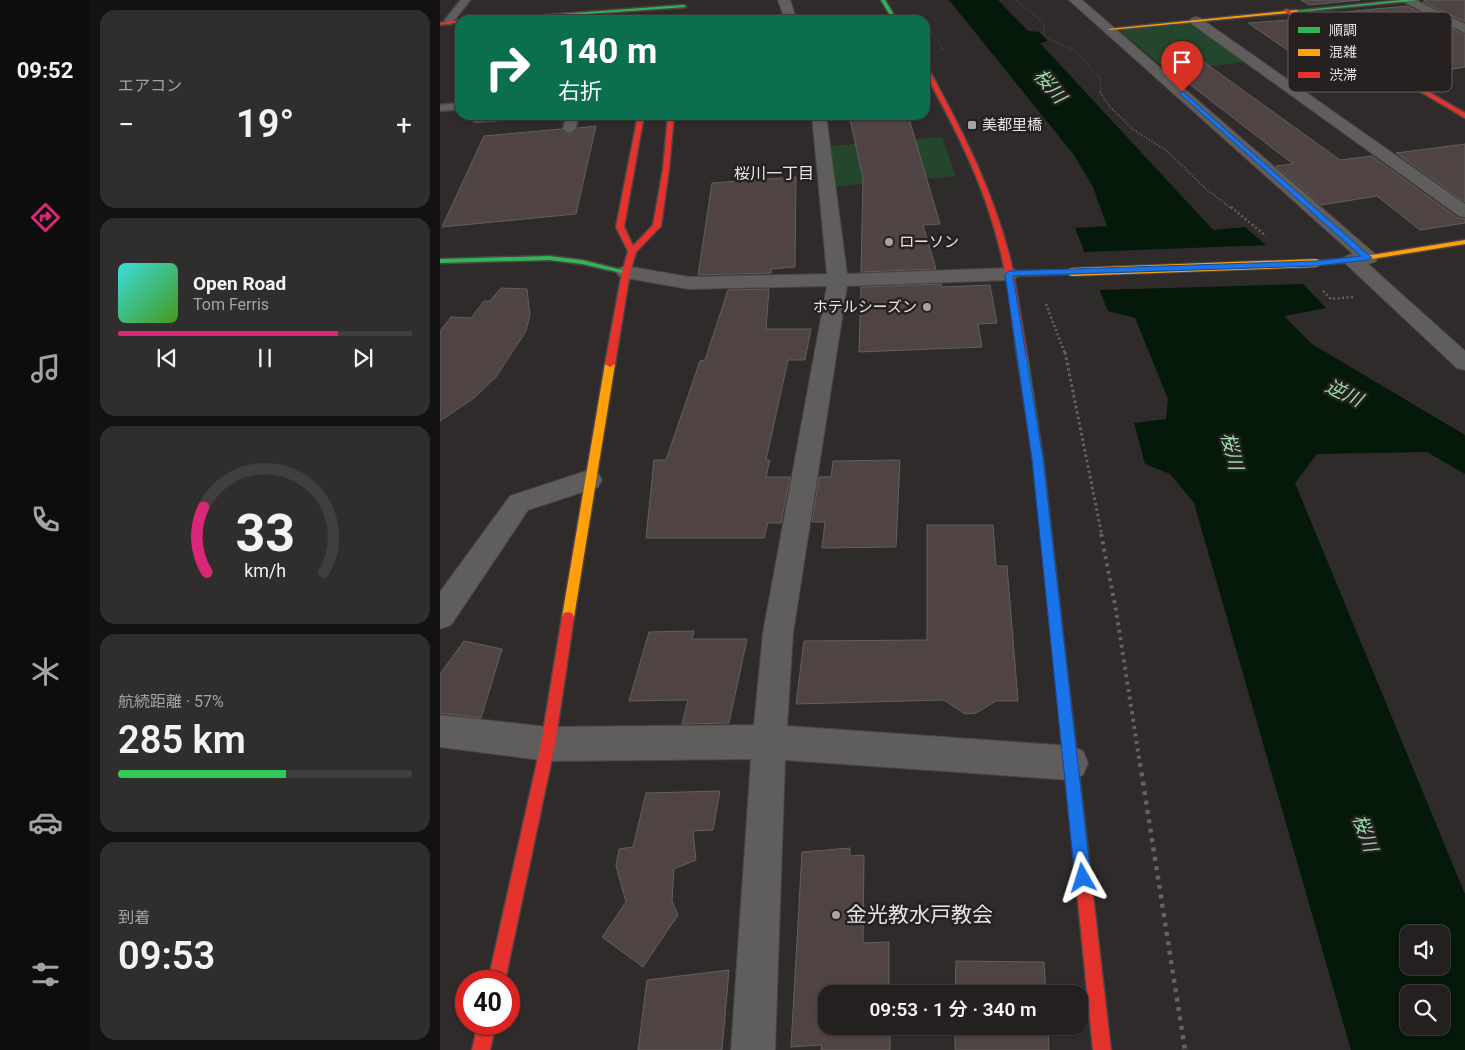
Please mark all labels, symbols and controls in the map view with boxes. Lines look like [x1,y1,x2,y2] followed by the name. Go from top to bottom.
[1288,12,1452,92] legend
[1329,22,1357,38] text: 順調
[558,31,657,72] text: 140 m
[475,35,540,100] icon: right
[1161,41,1203,92] pin
[1329,44,1357,60] text: 混雑
[1168,48,1196,76] icon: arrive
[17,58,73,83] text: 09:52
[1029,64,1072,109] water label: 桜川
[1329,67,1357,83] text: 渋滞
[118,76,182,95] text: エアコン
[558,79,602,104] text: 右折
[236,102,294,146] text: 19°
[118,108,134,141] text: −
[396,108,412,141] text: +
[982,116,1042,134] place label: 美都里橋
[966,119,978,131] marker: 美都里橋
[734,164,814,183] district label: 桜川一丁目
[28,200,63,235] icon: directions
[899,233,959,251] place label: ローソン
[883,236,895,248] marker: ローソン
[193,272,286,295] text: Open Road
[193,295,269,314] text: Tom Ferris
[813,298,917,316] place label: ホテルシーズン
[921,301,933,313] marker: ホテルシーズン
[153,344,181,372] icon: previous
[251,344,279,372] icon: pause
[349,344,377,372] icon: next
[28,351,63,386] icon: music
[1322,374,1368,413] water label: 逆川
[1216,430,1248,474] water label: 桜川
[28,502,63,537] icon: phone
[235,503,295,564] text: 33
[244,560,286,581] text: km/h
[28,654,63,689] icon: climate
[118,692,224,711] text: 航続距離 · 57%
[118,718,246,762] text: 285 km
[28,805,63,840] icon: car
[1348,811,1383,857] water label: 桜川
[1056,851,1108,903] position arrow
[846,903,993,927] place label: 金光教水戸教会
[118,908,150,927] text: 到着
[830,909,842,921] marker: 金光教水戸教会
[1400,925,1450,1035] map controls
[1400,925,1450,975] button: sound
[118,934,215,978] text: 09:53
[28,957,63,992] icon: filters
[455,970,520,1035] speed limit sign: 40
[1400,985,1450,1035] button: search
[870,998,1036,1021] text: 09:53 · 1 分 · 340 m

